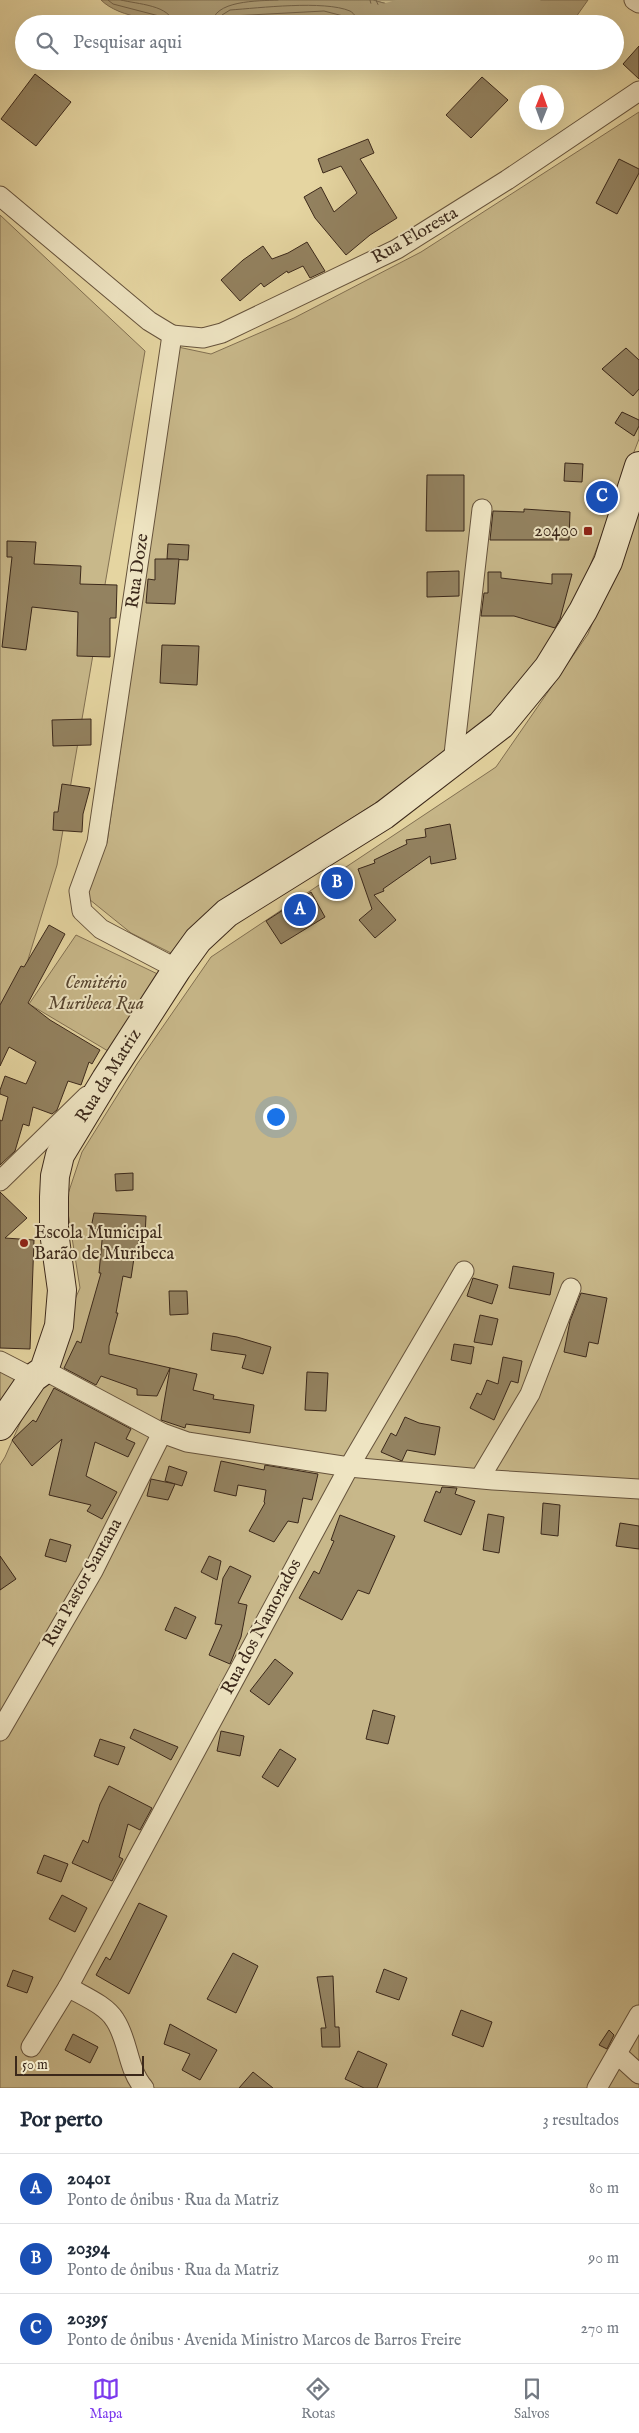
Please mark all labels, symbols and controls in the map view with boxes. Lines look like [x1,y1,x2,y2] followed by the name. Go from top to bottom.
[15,15,624,70] search box
[33,29,61,57] icon: search
[73,31,182,55] text: Pesquisar aqui
[519,85,564,130] north arrow
[368,202,462,270] street label: Rua Floresta
[586,478,618,516] pin: C
[534,520,578,543] place label: 20400
[582,525,594,537] marker: 20400
[121,532,155,610] street label: Rua Doze
[321,864,353,902] pin: B
[284,891,316,929] pin: A
[48,972,144,1016] park label: Cemitério Muribeca Rua
[71,1025,147,1127] street label: Rua da Matriz
[263,1104,289,1130] your location
[34,1222,175,1266] place label: Escola Municipal Barão de Muribeca
[18,1237,30,1249] marker: Escola Municipal Barão de Muribeca
[38,1515,128,1651] street label: Rua Pastor Santana
[217,1555,307,1699] street label: Rua dos Namorados
[15,2053,144,2076] scale bar
[22,2056,48,2074] text: 50 m
[20,2107,102,2134] text: Por perto
[543,2111,619,2131] text: 3 resultados
[67,2167,111,2191] text: 20401
[31,2179,41,2199] text: A
[589,2179,619,2199] text: 80 m
[67,2191,279,2211] text: Ponto de ônibus · Rua da Matriz
[67,2237,110,2261] text: 20394
[31,2249,41,2269] text: B
[588,2249,619,2269] text: 90 m
[67,2261,279,2281] text: Ponto de ônibus · Rua da Matriz
[67,2307,108,2331] text: 20395
[30,2319,42,2339] text: C
[580,2319,619,2339] text: 270 m
[67,2331,461,2351] text: Ponto de ônibus · Avenida Ministro Marcos de Barros Freire
[89,2375,122,2423] tab: Mapa
[301,2375,335,2423] tab: Rotas
[514,2375,550,2423] tab: Salvos

